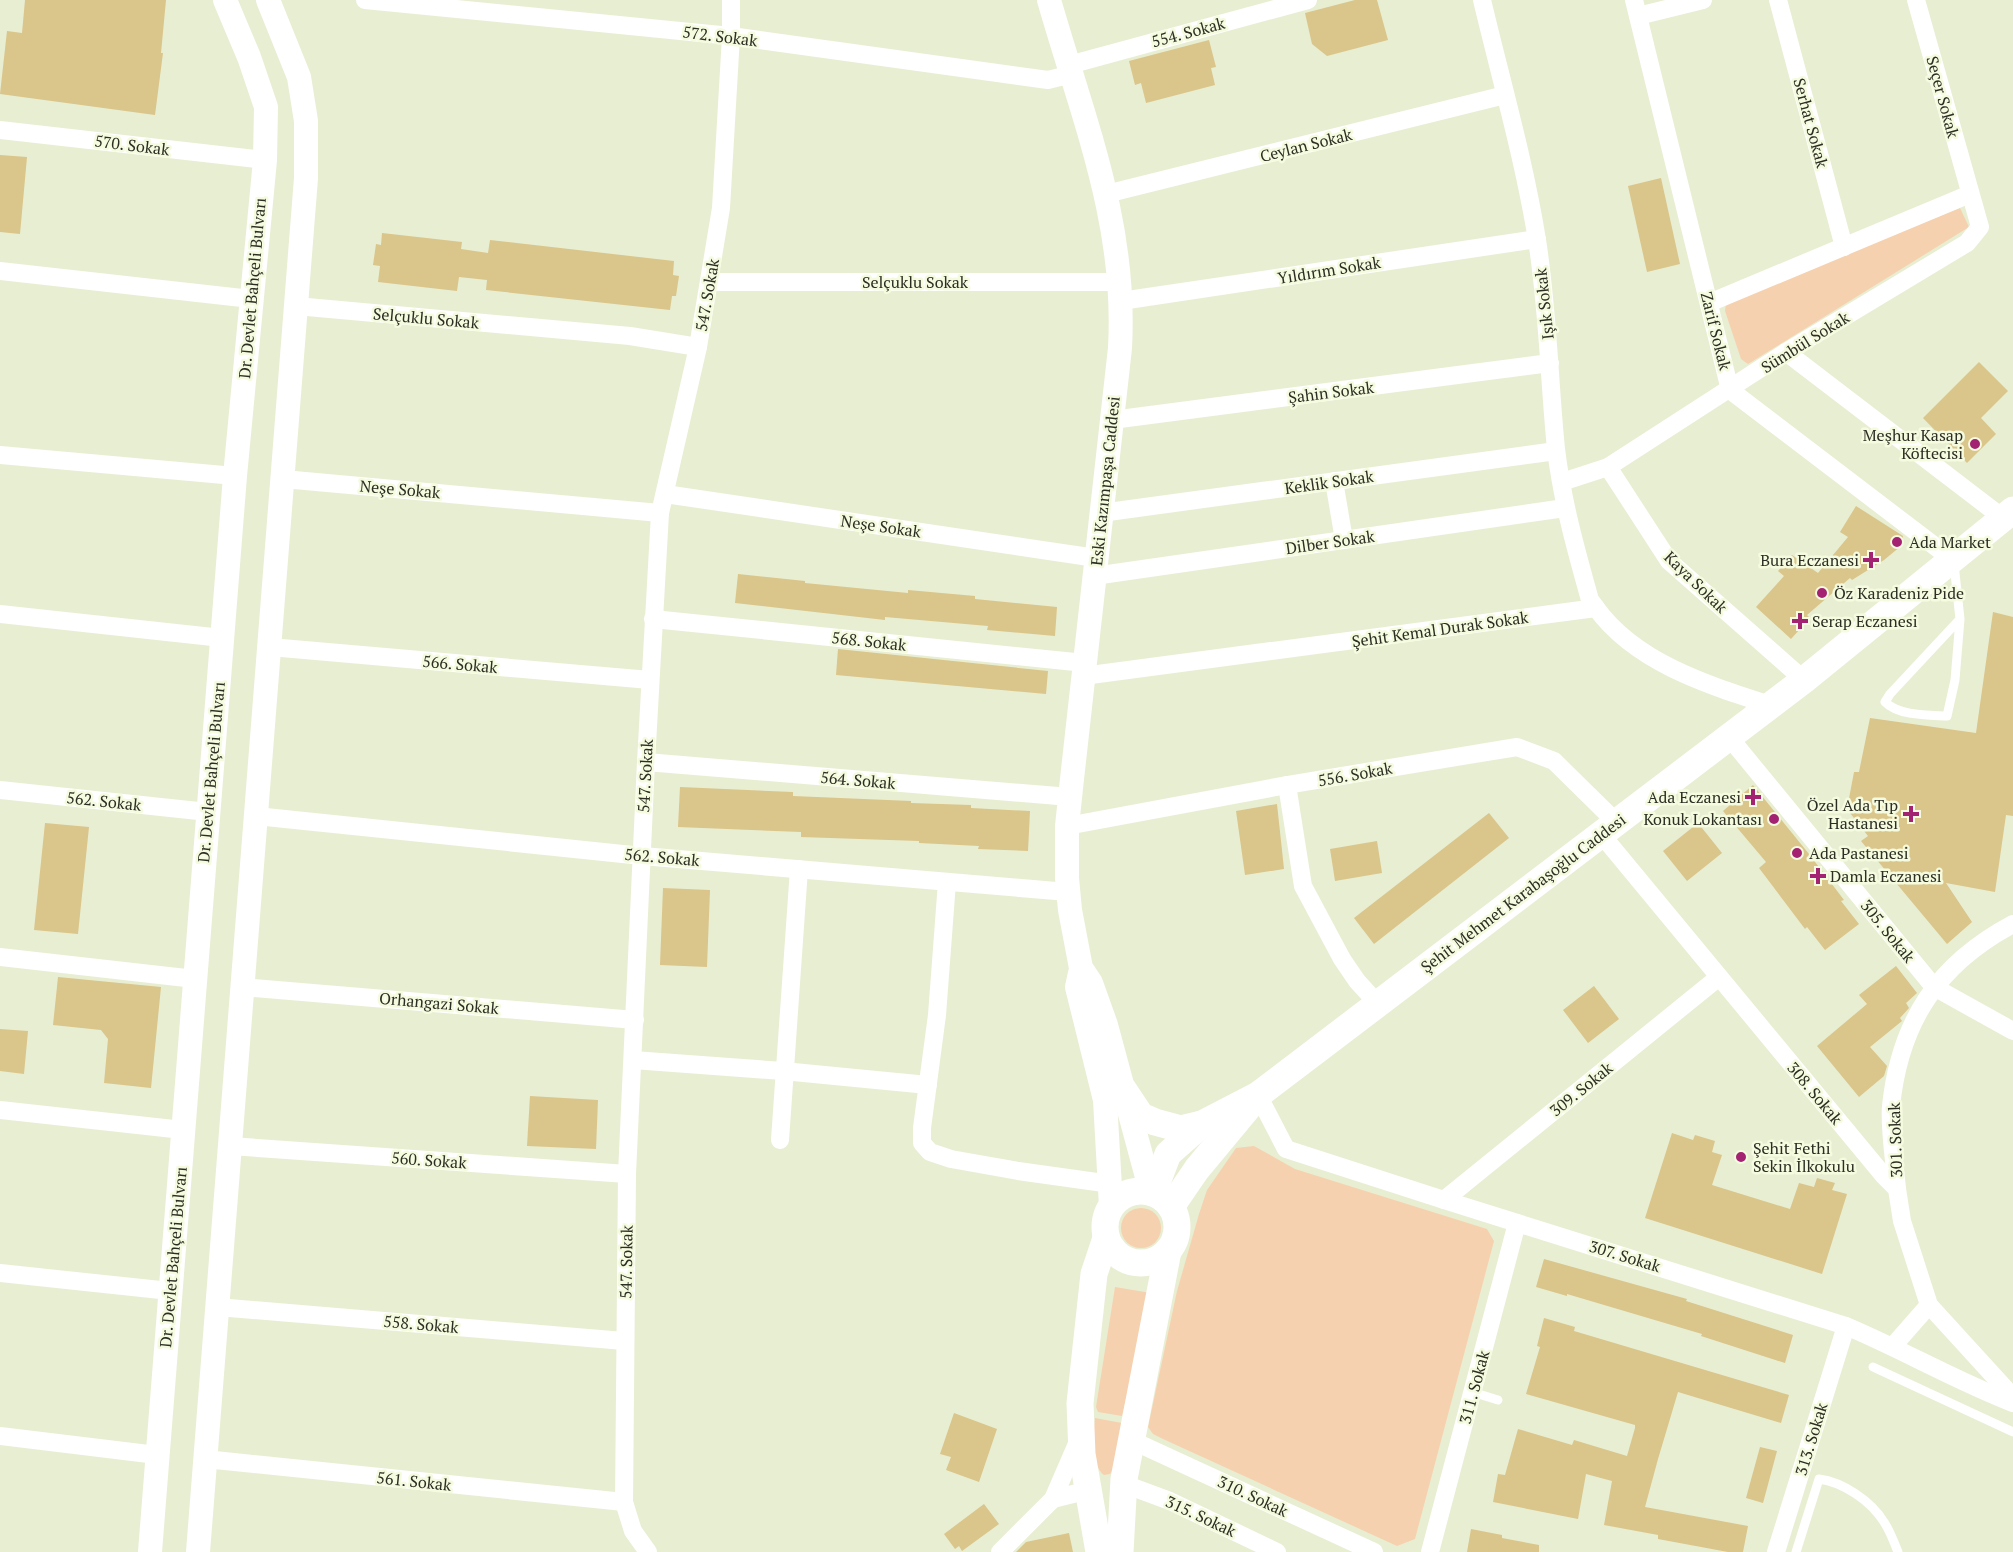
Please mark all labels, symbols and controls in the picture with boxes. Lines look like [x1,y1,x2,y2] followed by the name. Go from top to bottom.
[1149,11,1228,52] street label: 554. Sokak
[681,20,759,52] street label: 572. Sokak
[1922,54,1965,141] street label: Seçer Sokak
[1788,76,1834,171] street label: Serhat Sokak
[1258,123,1355,167] street label: Ceylan Sokak
[93,129,171,161] street label: 570. Sokak
[233,196,271,379] street label: Dr. Devlet Bahçeli Bulvarı
[1276,251,1383,289] street label: Yıldırım Sokak
[690,256,724,333] street label: 547. Sokak
[1529,266,1559,341] street label: Işık Sokak
[862,271,969,293] street label: Selçuklu Sokak
[1696,289,1737,373] street label: Zarif Sokak
[372,302,481,334] street label: Selçuklu Sokak
[1757,306,1854,378] street label: Sümbül Sokak
[1287,376,1376,408] street label: Şahin Sokak
[1085,395,1125,567] street label: Eski Kazımpaşa Caddesi
[1863,424,1963,464] place label: Meşhur Kasap Köftecisi
[1968,437,1982,451] marker: Meşhur Kasap Köftecisi
[1283,465,1376,499] street label: Keklik Sokak
[359,475,442,504] street label: Neşe Sokak
[839,509,923,543] street label: Neşe Sokak
[1284,525,1377,559] street label: Dilber Sokak
[1909,531,1991,553] place label: Ada Market
[1890,535,1904,549] marker: Ada Market
[1659,546,1733,618] street label: Kaya Sokak
[1760,549,1859,571] place label: Bura Eczanesi
[1864,553,1878,567] marker: Bura Eczanesi
[1834,582,1964,604] place label: Öz Karadeniz Pide
[1815,586,1829,600] marker: Öz Karadeniz Pide
[1350,606,1530,652] street label: Şehit Kemal Durak Sokak
[1812,610,1918,632] place label: Serap Eczanesi
[1793,614,1807,628] marker: Serap Eczanesi
[830,626,908,656] street label: 568. Sokak
[422,650,499,678] street label: 566. Sokak
[192,680,230,863] street label: Dr. Devlet Bahçeli Bulvarı
[632,738,658,813] street label: 547. Sokak
[1316,756,1395,791] street label: 556. Sokak
[820,766,897,794] street label: 564. Sokak
[65,786,143,816] street label: 562. Sokak
[1648,786,1741,808] place label: Ada Eczanesi
[1746,790,1760,804] marker: Ada Eczanesi
[1807,794,1898,834] place label: Özel Ada Tıp Hastanesi
[1902,805,1920,823] marker: Özel Ada Tıp Hastanesi
[1416,808,1630,977] street label: Şehit Mehmet Karabaşoğlu Caddesi
[1644,808,1762,830] place label: Konuk Lokantası
[1767,812,1781,826] marker: Konuk Lokantası
[1809,842,1909,864] place label: Ada Pastanesi
[624,843,701,871] street label: 562. Sokak
[1790,846,1804,860] marker: Ada Pastanesi
[1830,865,1942,887] place label: Damla Eczanesi
[1811,869,1825,883] marker: Damla Eczanesi
[1856,895,1921,968] street label: 305. Sokak
[378,987,500,1019] street label: Orhangazi Sokak
[1545,1056,1618,1121] street label: 309. Sokak
[1782,1057,1848,1129] street label: 308. Sokak
[1883,1101,1907,1178] street label: 301. Sokak
[1753,1137,1855,1177] place label: Şehit Fethi Sekin İlkokulu
[391,1146,468,1174] street label: 560. Sokak
[1734,1150,1748,1164] marker: Şehit Fethi Sekin İlkokulu
[154,1165,192,1348] street label: Dr. Devlet Bahçeli Bulvarı
[614,1224,638,1299] street label: 547. Sokak
[1587,1235,1664,1278] street label: 307. Sokak
[383,1310,460,1338] street label: 558. Sokak
[1454,1347,1495,1426] street label: 311. Sokak
[1789,1399,1833,1478] street label: 313. Sokak
[375,1466,453,1496] street label: 561. Sokak
[1214,1470,1292,1522] street label: 310. Sokak
[1162,1490,1240,1542] street label: 315. Sokak

